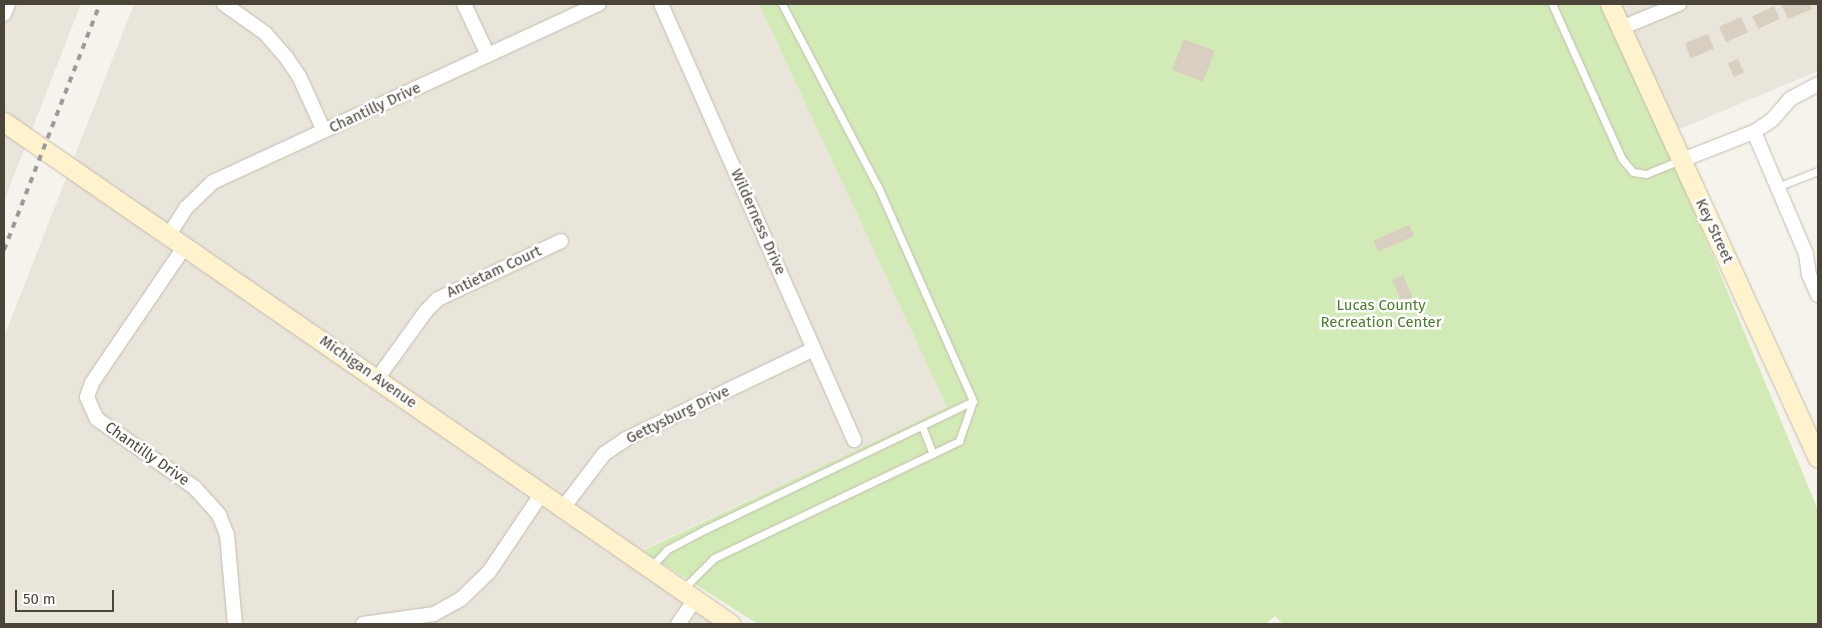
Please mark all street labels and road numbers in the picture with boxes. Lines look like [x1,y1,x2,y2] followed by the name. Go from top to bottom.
[326,79,424,137] street label: Chantilly Drive
[727,166,789,278] street label: Wilderness Drive
[1691,196,1737,266] street label: Key Street
[444,242,544,302] street label: Antietam Court
[316,332,420,412] street label: Michigan Avenue
[623,382,733,448] street label: Gettysburg Drive
[101,418,193,490] street label: Chantilly Drive

